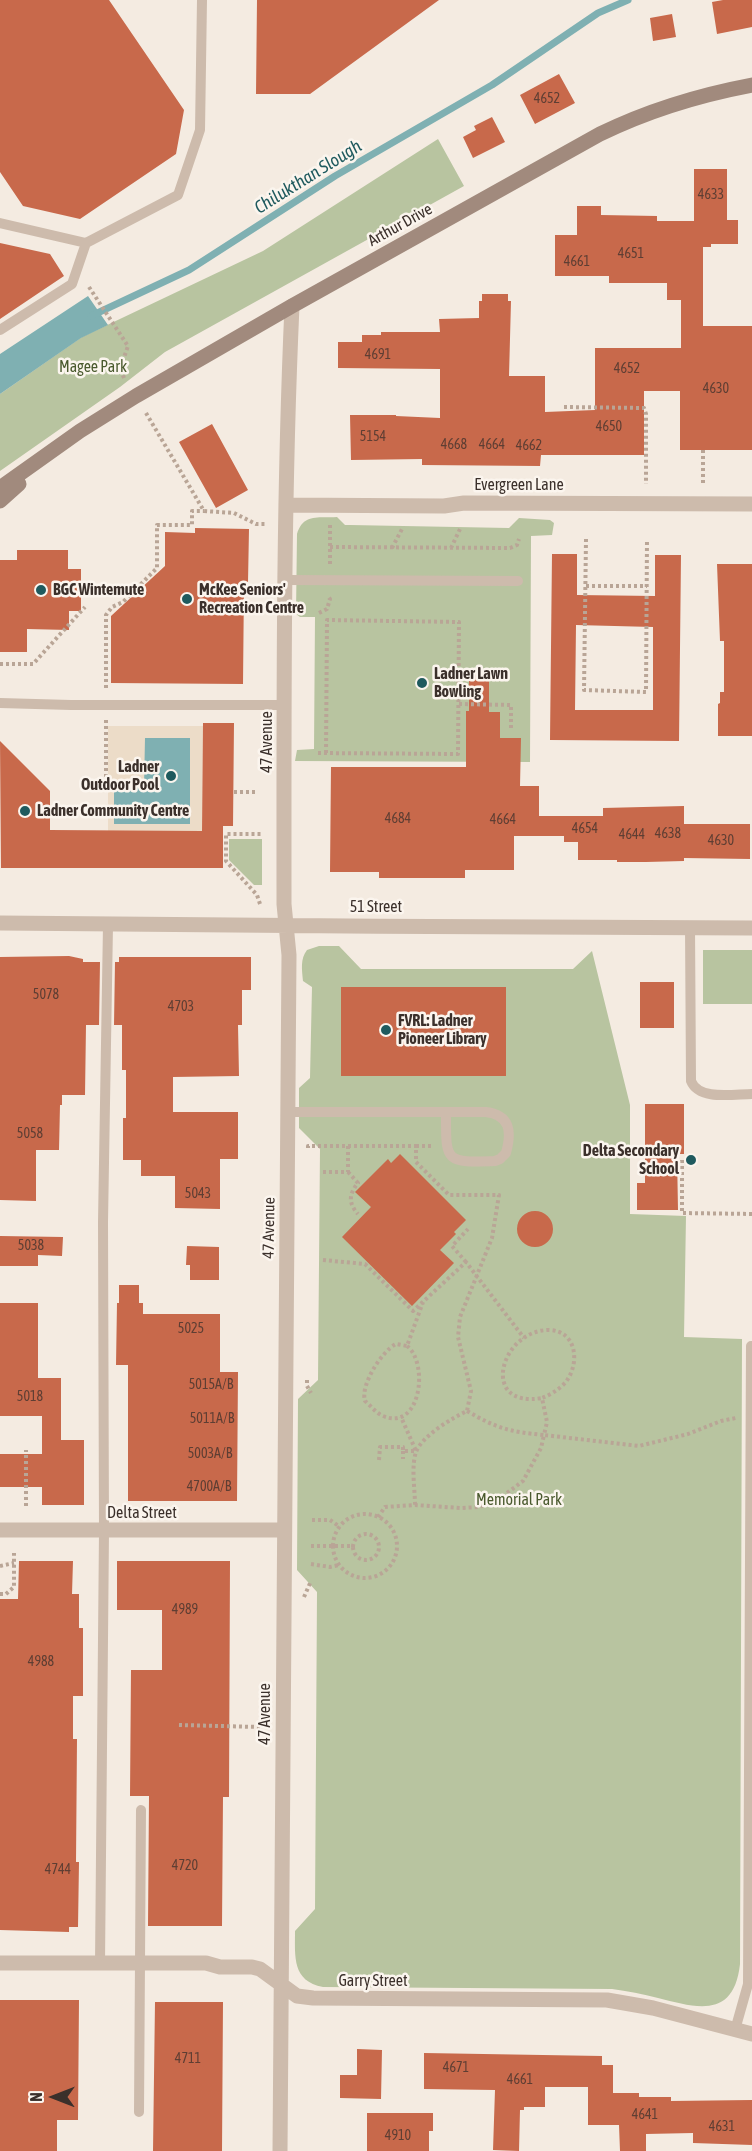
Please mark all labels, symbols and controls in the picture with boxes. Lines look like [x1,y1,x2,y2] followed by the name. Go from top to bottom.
[534,91,560,107] house number: 4652
[250,135,366,219] water label: Chilukthan Slough
[698,187,724,203] house number: 4633
[365,200,435,250] street label: Arthur Drive
[618,246,644,262] house number: 4651
[564,254,590,270] house number: 4661
[365,347,391,363] house number: 4691
[59,357,127,377] park label: Magee Park
[614,361,640,377] house number: 4652
[703,381,729,397] house number: 4630
[596,419,622,435] house number: 4650
[360,429,386,445] house number: 5154
[441,437,467,453] house number: 4668
[479,437,505,453] house number: 4664
[516,438,542,454] house number: 4662
[474,475,564,495] street label: Evergreen Lane
[53,580,144,600] place label: BGC Wintemute
[199,580,304,618] place label: McKee Seniors' Recreation Centre
[34,583,48,597] marker: BGC Wintemute
[180,592,194,606] marker: McKee Seniors' Recreation Centre
[434,664,508,702] place label: Ladner Lawn Bowling
[415,676,429,690] marker: Ladner Lawn Bowling
[257,711,277,773] street label: 47 Avenue
[81,757,159,795] place label: Ladner Outdoor Pool
[164,769,178,783] marker: Ladner Outdoor Pool
[37,801,189,821] place label: Ladner Community Centre
[18,804,32,818] marker: Ladner Community Centre
[385,811,411,827] house number: 4684
[490,812,516,828] house number: 4664
[572,821,598,837] house number: 4654
[655,826,681,842] house number: 4638
[619,827,645,843] house number: 4644
[708,833,734,849] house number: 4630
[350,897,402,917] street label: 51 Street
[33,987,59,1003] house number: 5078
[168,999,194,1015] house number: 4703
[398,1011,487,1049] place label: FVRL: Ladner Pioneer Library
[379,1023,393,1037] marker: FVRL: Ladner Pioneer Library
[17,1126,43,1142] house number: 5058
[583,1141,679,1179] place label: Delta Secondary School
[684,1153,698,1167] marker: Delta Secondary School
[185,1186,211,1202] house number: 5043
[259,1197,279,1259] street label: 47 Avenue
[18,1238,44,1254] house number: 5038
[178,1321,204,1337] house number: 5025
[189,1377,233,1393] house number: 5015A/B
[17,1389,43,1405] house number: 5018
[190,1411,234,1427] house number: 5011A/B
[188,1446,232,1462] house number: 5003A/B
[187,1479,231,1495] house number: 4700A/B
[476,1490,562,1510] park label: Memorial Park
[107,1503,177,1523] street label: Delta Street
[172,1602,198,1618] house number: 4989
[28,1654,54,1670] house number: 4988
[255,1683,275,1745] street label: 47 Avenue
[172,1858,198,1874] house number: 4720
[45,1862,71,1878] house number: 4744
[338,1971,408,1991] street label: Garry Street
[175,2051,201,2067] house number: 4711
[443,2060,469,2076] house number: 4671
[24,2067,84,2127] north arrow
[507,2072,533,2088] house number: 4661
[27,2092,45,2102] text: N
[632,2107,658,2123] house number: 4641
[709,2119,735,2135] house number: 4631
[385,2128,411,2144] house number: 4910

